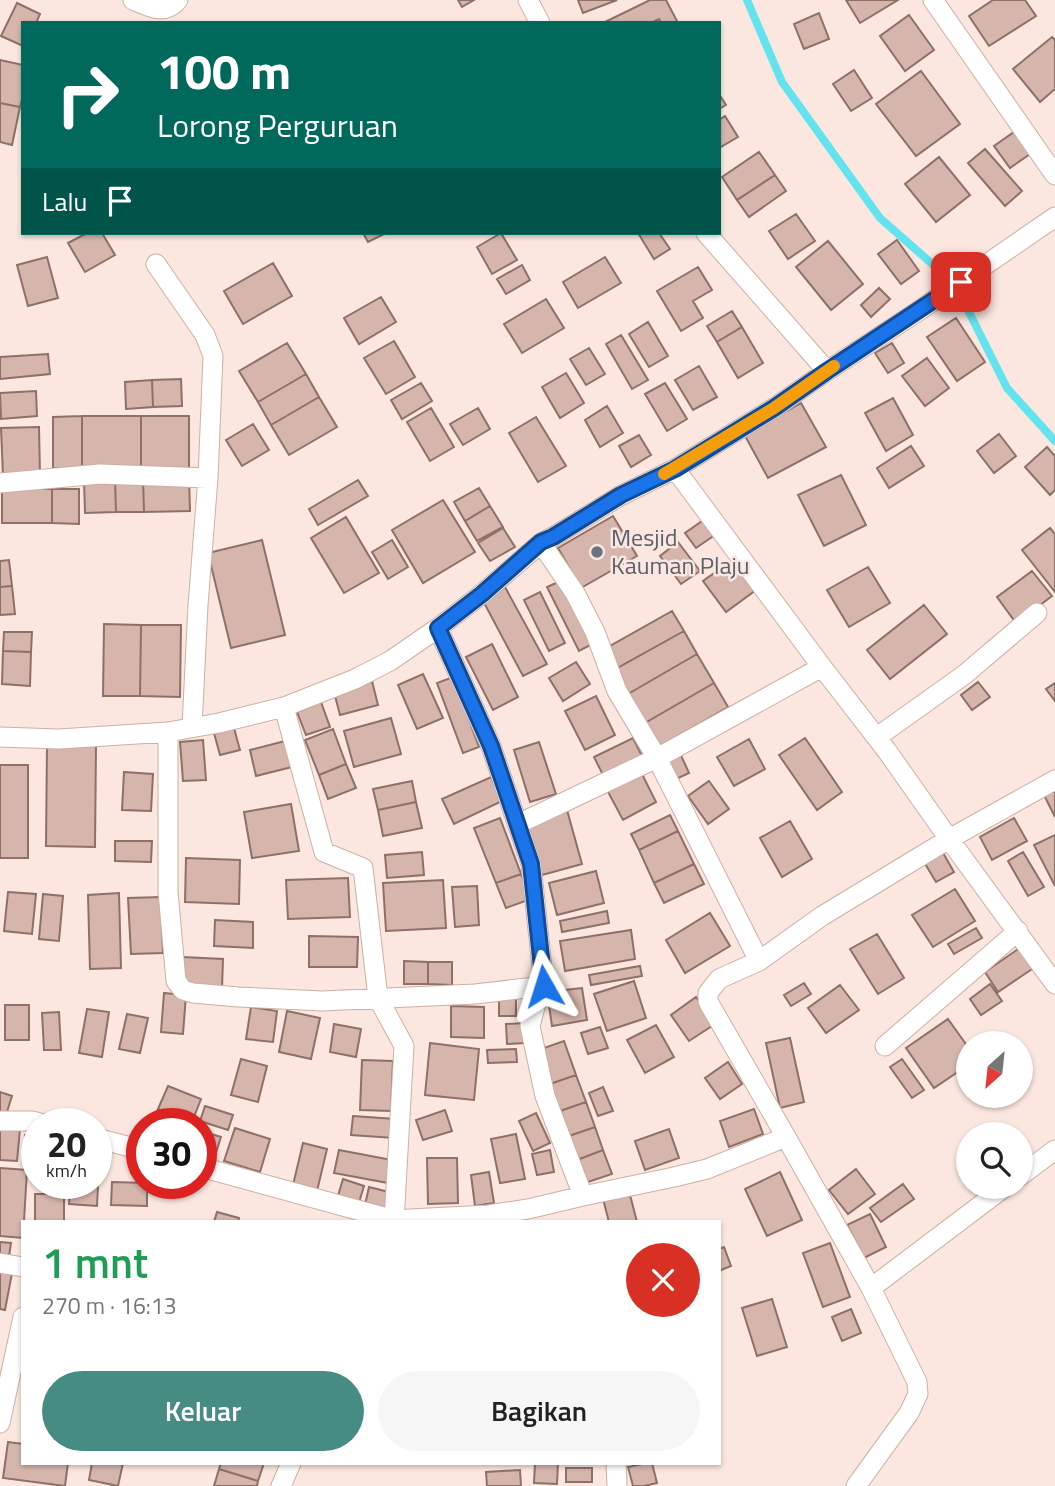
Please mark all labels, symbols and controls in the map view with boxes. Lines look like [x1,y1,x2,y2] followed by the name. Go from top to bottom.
[157,33,291,108] text: 100 m
[42,49,133,140] icon: right
[157,101,398,149] text: Lorong Perguruan
[42,182,87,221] text: Lalu
[101,182,139,220] icon: arrive
[931,252,991,312] pin
[942,263,980,301] icon: arrive
[611,519,749,583] place label: Mesjid Kauman Plaju
[589,544,605,560] marker: Mesjid Kauman Plaju
[507,949,581,1023] position arrow
[956,1031,1032,1108] north arrow
[956,1031,1033,1199] map controls
[126,1108,217,1199] speed limit sign: 30
[47,1117,86,1171] text: 20
[956,1122,1033,1199] button: search
[46,1157,87,1184] text: km/h
[42,1230,148,1294] text: 1 mnt
[626,1243,700,1317] button: close
[42,1288,177,1323] text: 270 m · 16:13
[42,1371,364,1451] button: Keluar
[378,1371,700,1451] button: Bagikan

